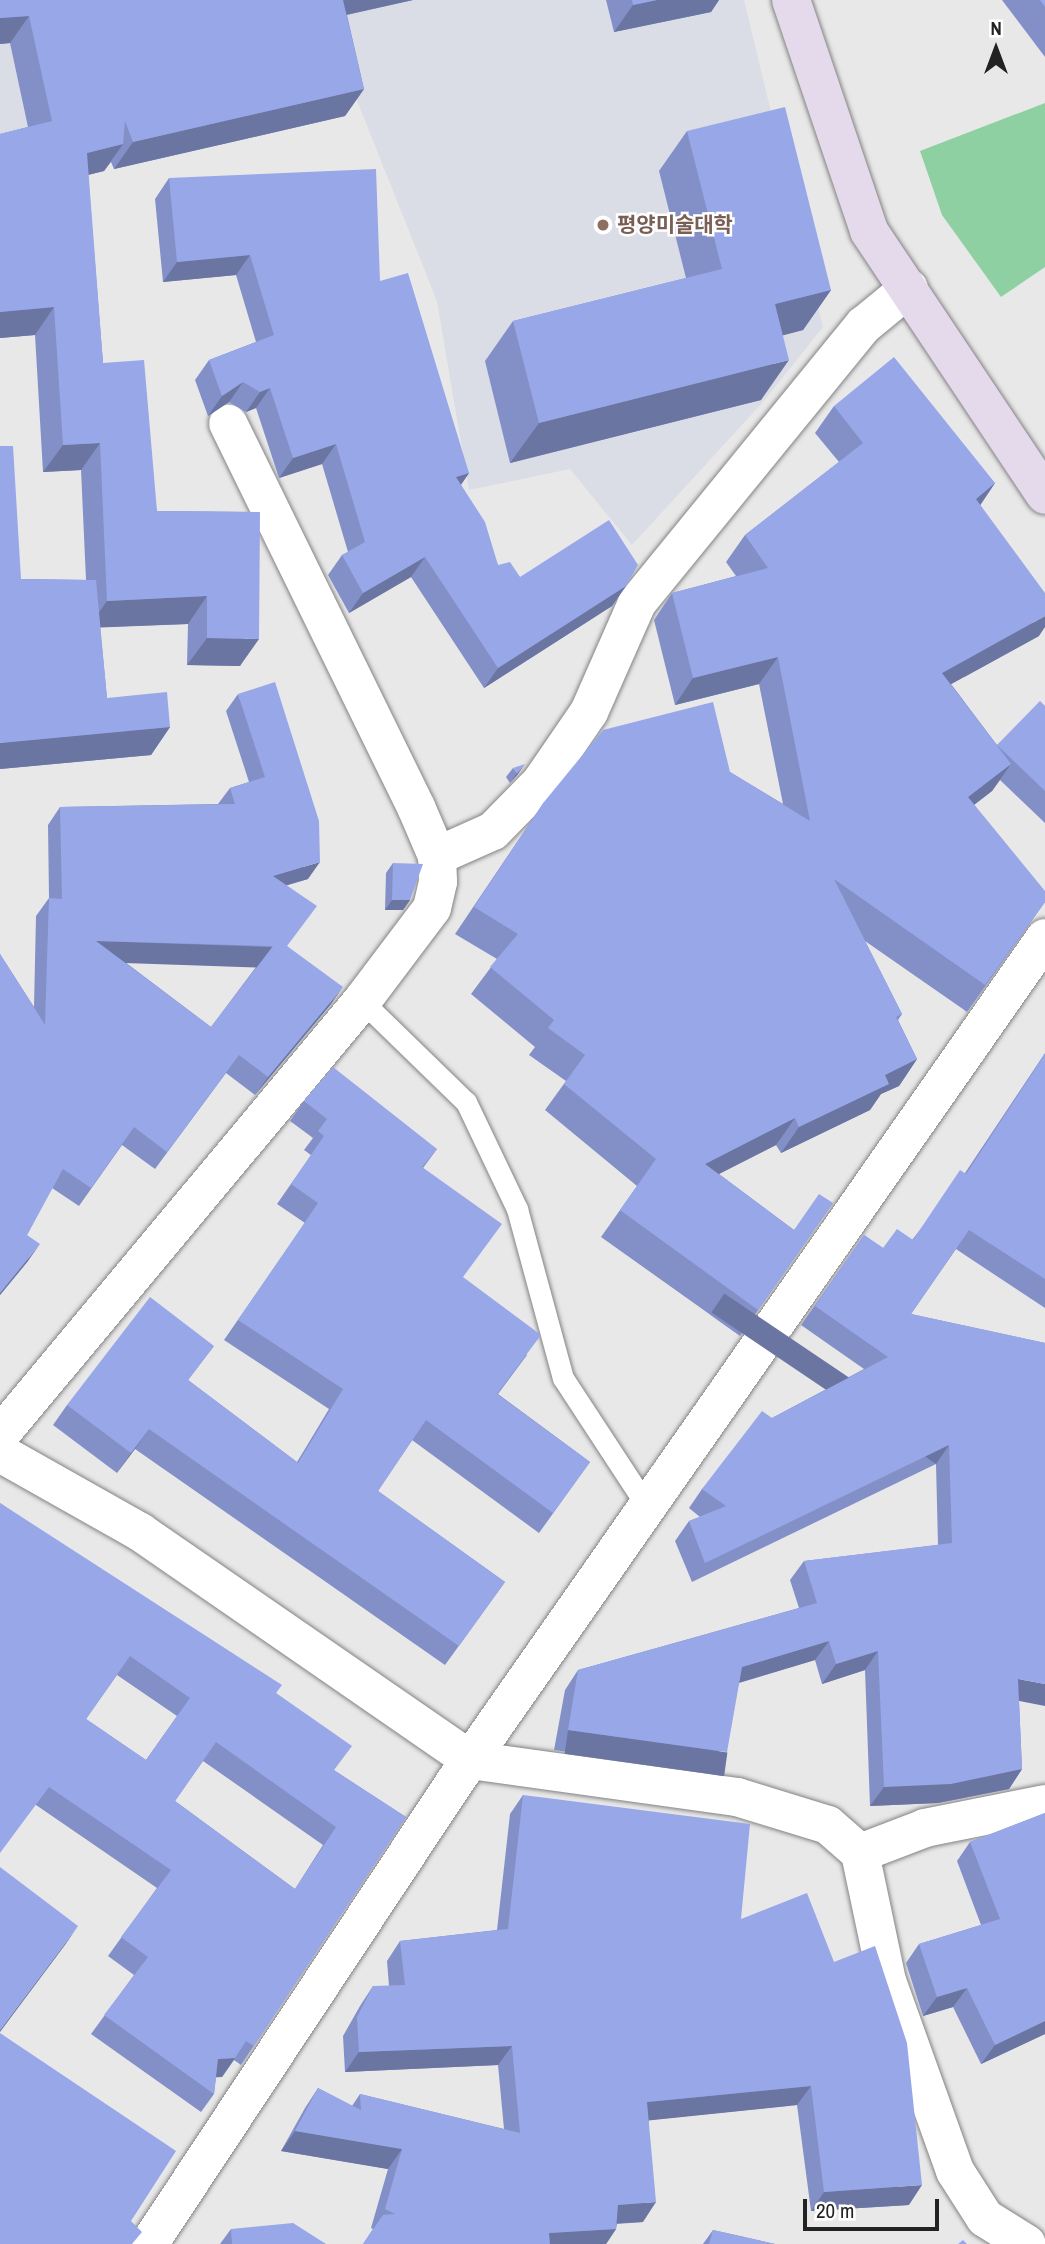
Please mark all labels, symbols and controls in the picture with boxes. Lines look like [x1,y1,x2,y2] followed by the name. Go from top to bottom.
[961,14,1031,84] north arrow
[990,15,1002,41] text: N
[617,212,733,238] place label: 평양미술대학
[595,217,611,233] marker: 평양미술대학
[807,2184,944,2228] scale bar
[816,2196,854,2225] text: 20 m

